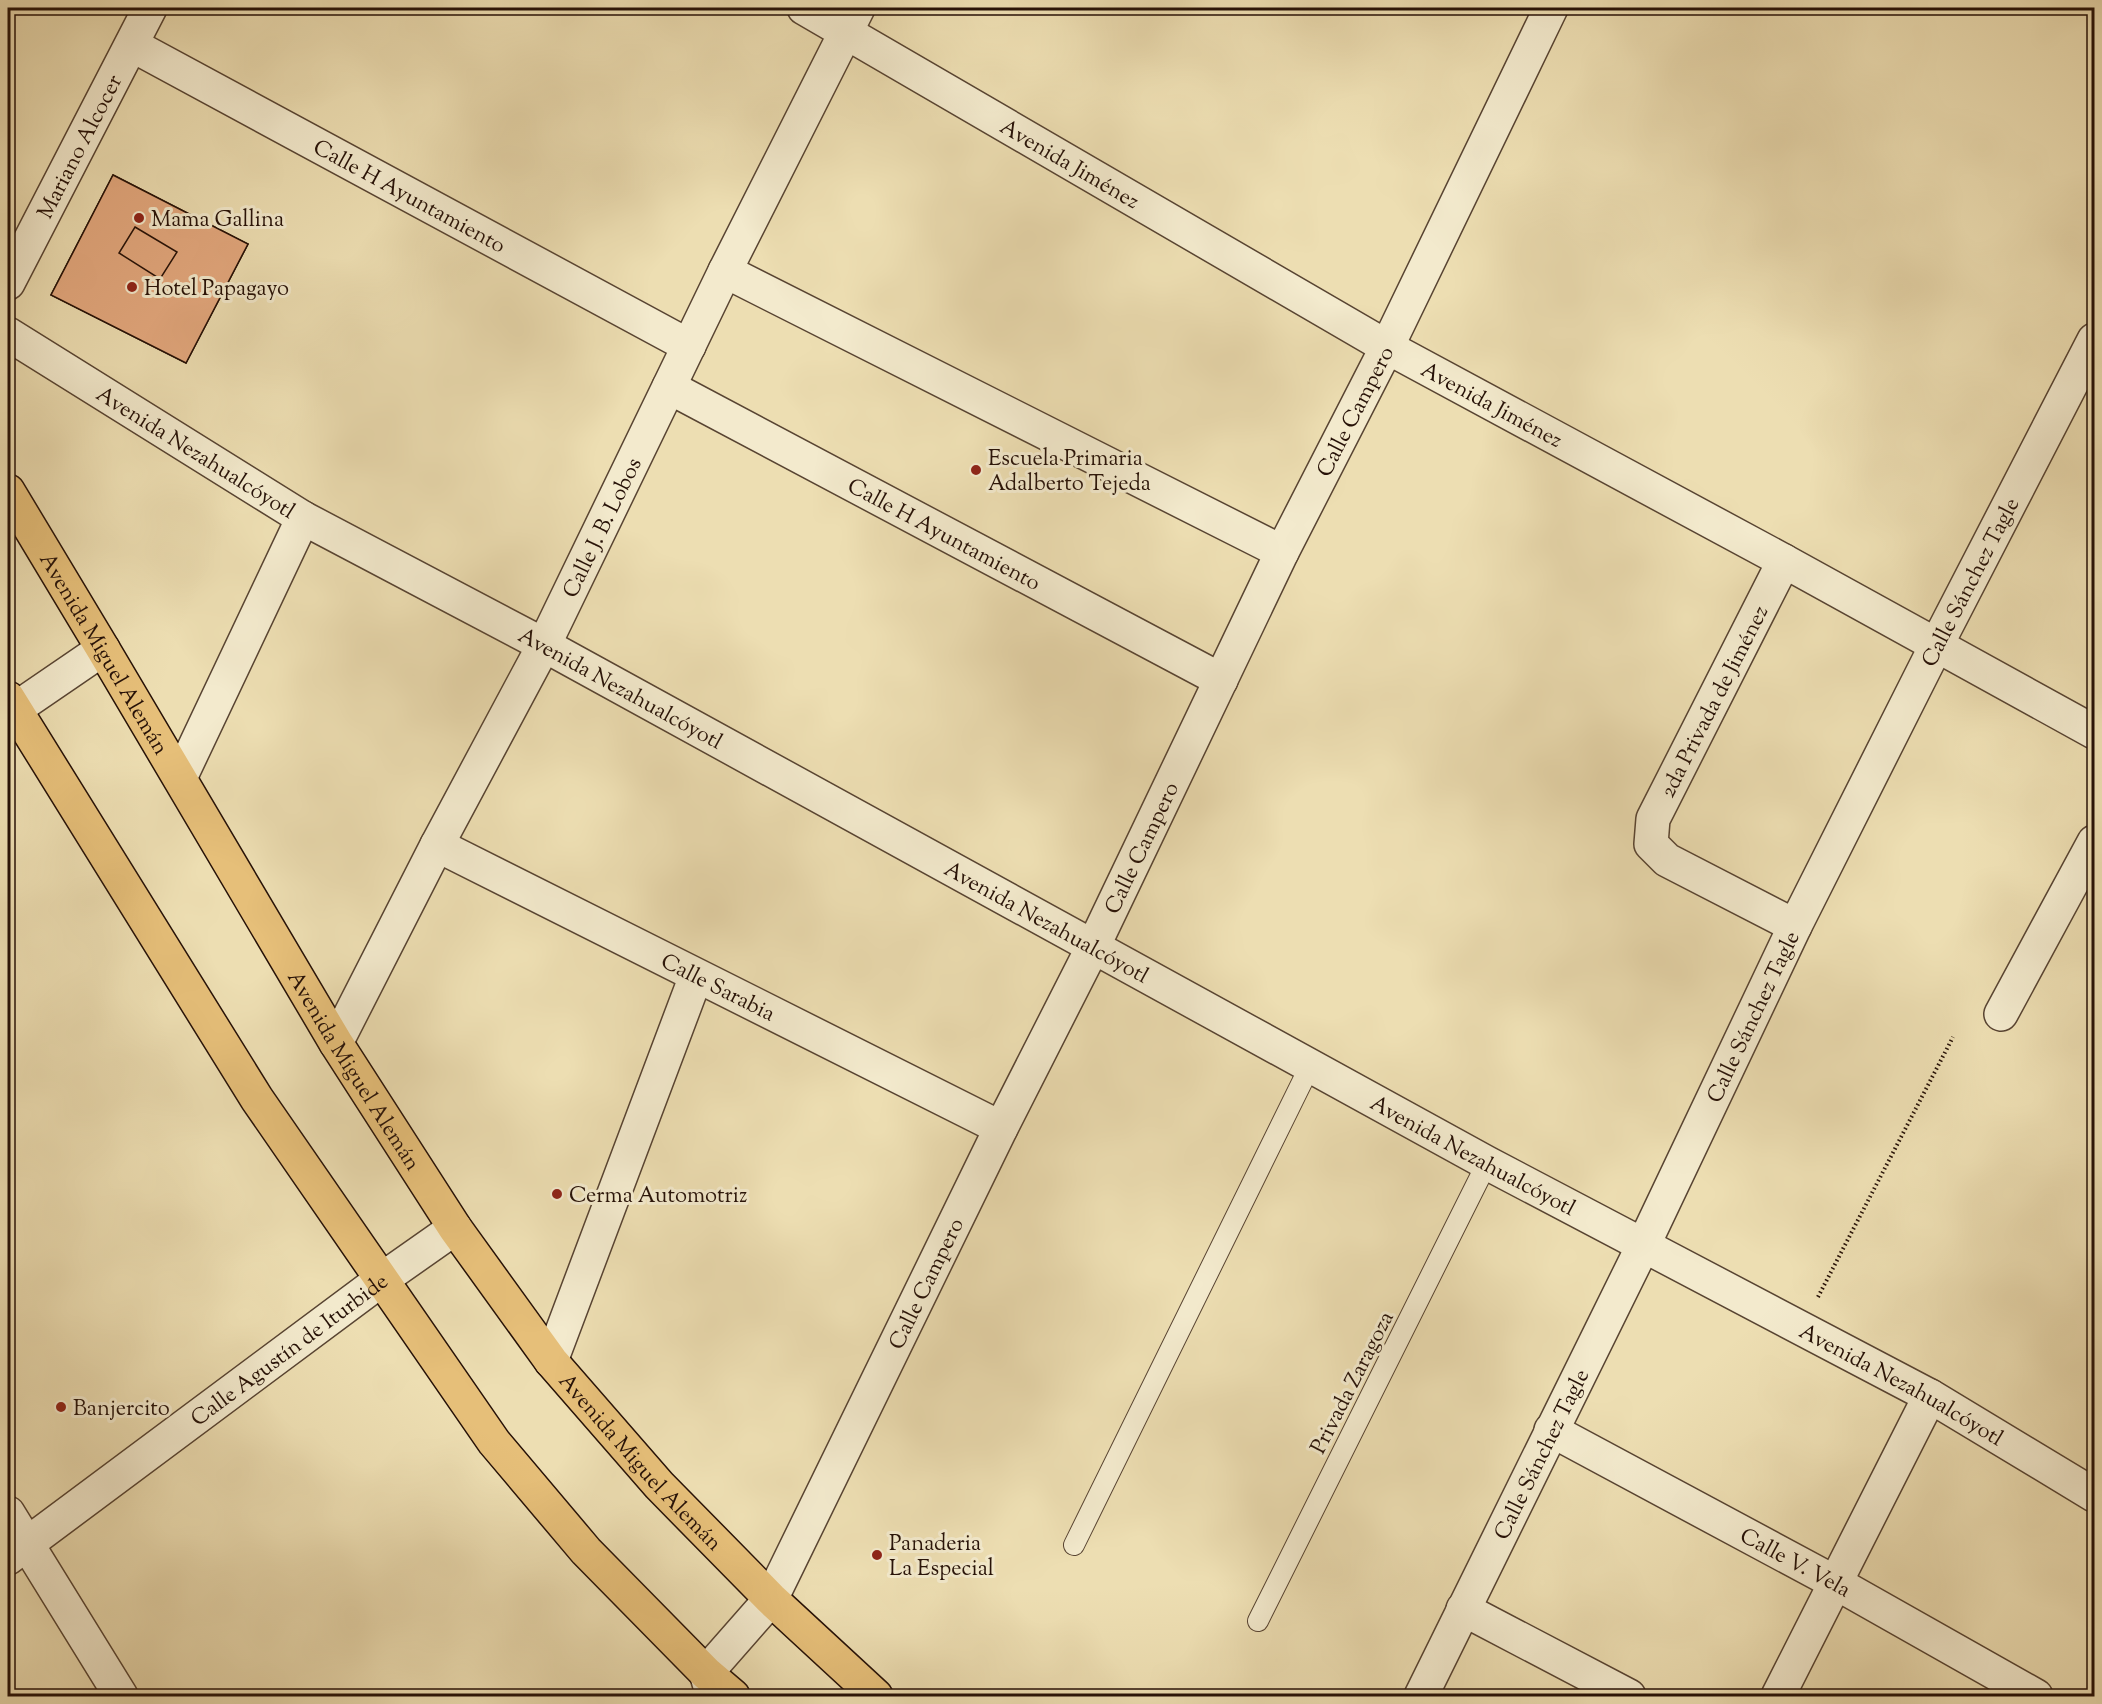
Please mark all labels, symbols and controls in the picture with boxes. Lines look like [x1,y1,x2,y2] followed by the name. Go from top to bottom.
[31,70,132,225] street label: Mariano Alcocer
[993,112,1144,219] street label: Avenida Jiménez
[307,133,511,263] street label: Calle H Ayuntamiento
[151,205,284,237] place label: Mama Gallina
[132,211,146,225] marker: Mama Gallina
[144,274,289,306] place label: Hotel Papagayo
[125,280,139,294] marker: Hotel Papagayo
[1310,341,1404,483] street label: Calle Campero
[1414,355,1567,458] street label: Avenida Jiménez
[89,380,301,528] street label: Avenida Nezahualcóyotl
[988,444,1151,501] place label: Escuela Primaria Adalberto Tejeda
[556,453,651,604] street label: Calle J. B. Lobos
[969,463,983,477] marker: Escuela Primaria Adalberto Tejeda
[841,472,1045,600] street label: Calle H Ayuntamiento
[1915,493,2029,673] street label: Calle Sánchez Tagle
[30,548,175,762] street label: Avenida Miguel Alemán
[1653,601,1778,804] street label: 2da Privada de Jiménez
[512,621,728,759] street label: Avenida Nezahualcóyotl
[1098,777,1189,920] street label: Calle Campero
[937,855,1154,993] street label: Avenida Nezahualcóyotl
[1700,926,1809,1109] street label: Calle Sánchez Tagle
[655,947,780,1031] street label: Calle Sarabia
[278,966,427,1178] street label: Avenida Miguel Alemán
[1363,1089,1580,1226] street label: Avenida Nezahualcóyotl
[569,1181,747,1213] place label: Cerma Automotriz
[550,1187,564,1201] marker: Cerma Automotriz
[882,1213,974,1356] street label: Calle Campero
[185,1267,396,1435] street label: Calle Agustín de Iturbide
[1304,1306,1403,1460] street label: Privada Zaragoza
[1793,1317,2009,1456] street label: Avenida Nezahualcóyotl
[1487,1364,1599,1546] street label: Calle Sánchez Tagle
[550,1367,728,1559] street label: Avenida Miguel Alemán
[73,1394,170,1426] place label: Banjercito
[54,1400,68,1414] marker: Banjercito
[1733,1521,1856,1607] street label: Calle V. Vela
[889,1529,994,1586] place label: Panaderia La Especial
[870,1548,884,1562] marker: Panaderia La Especial

